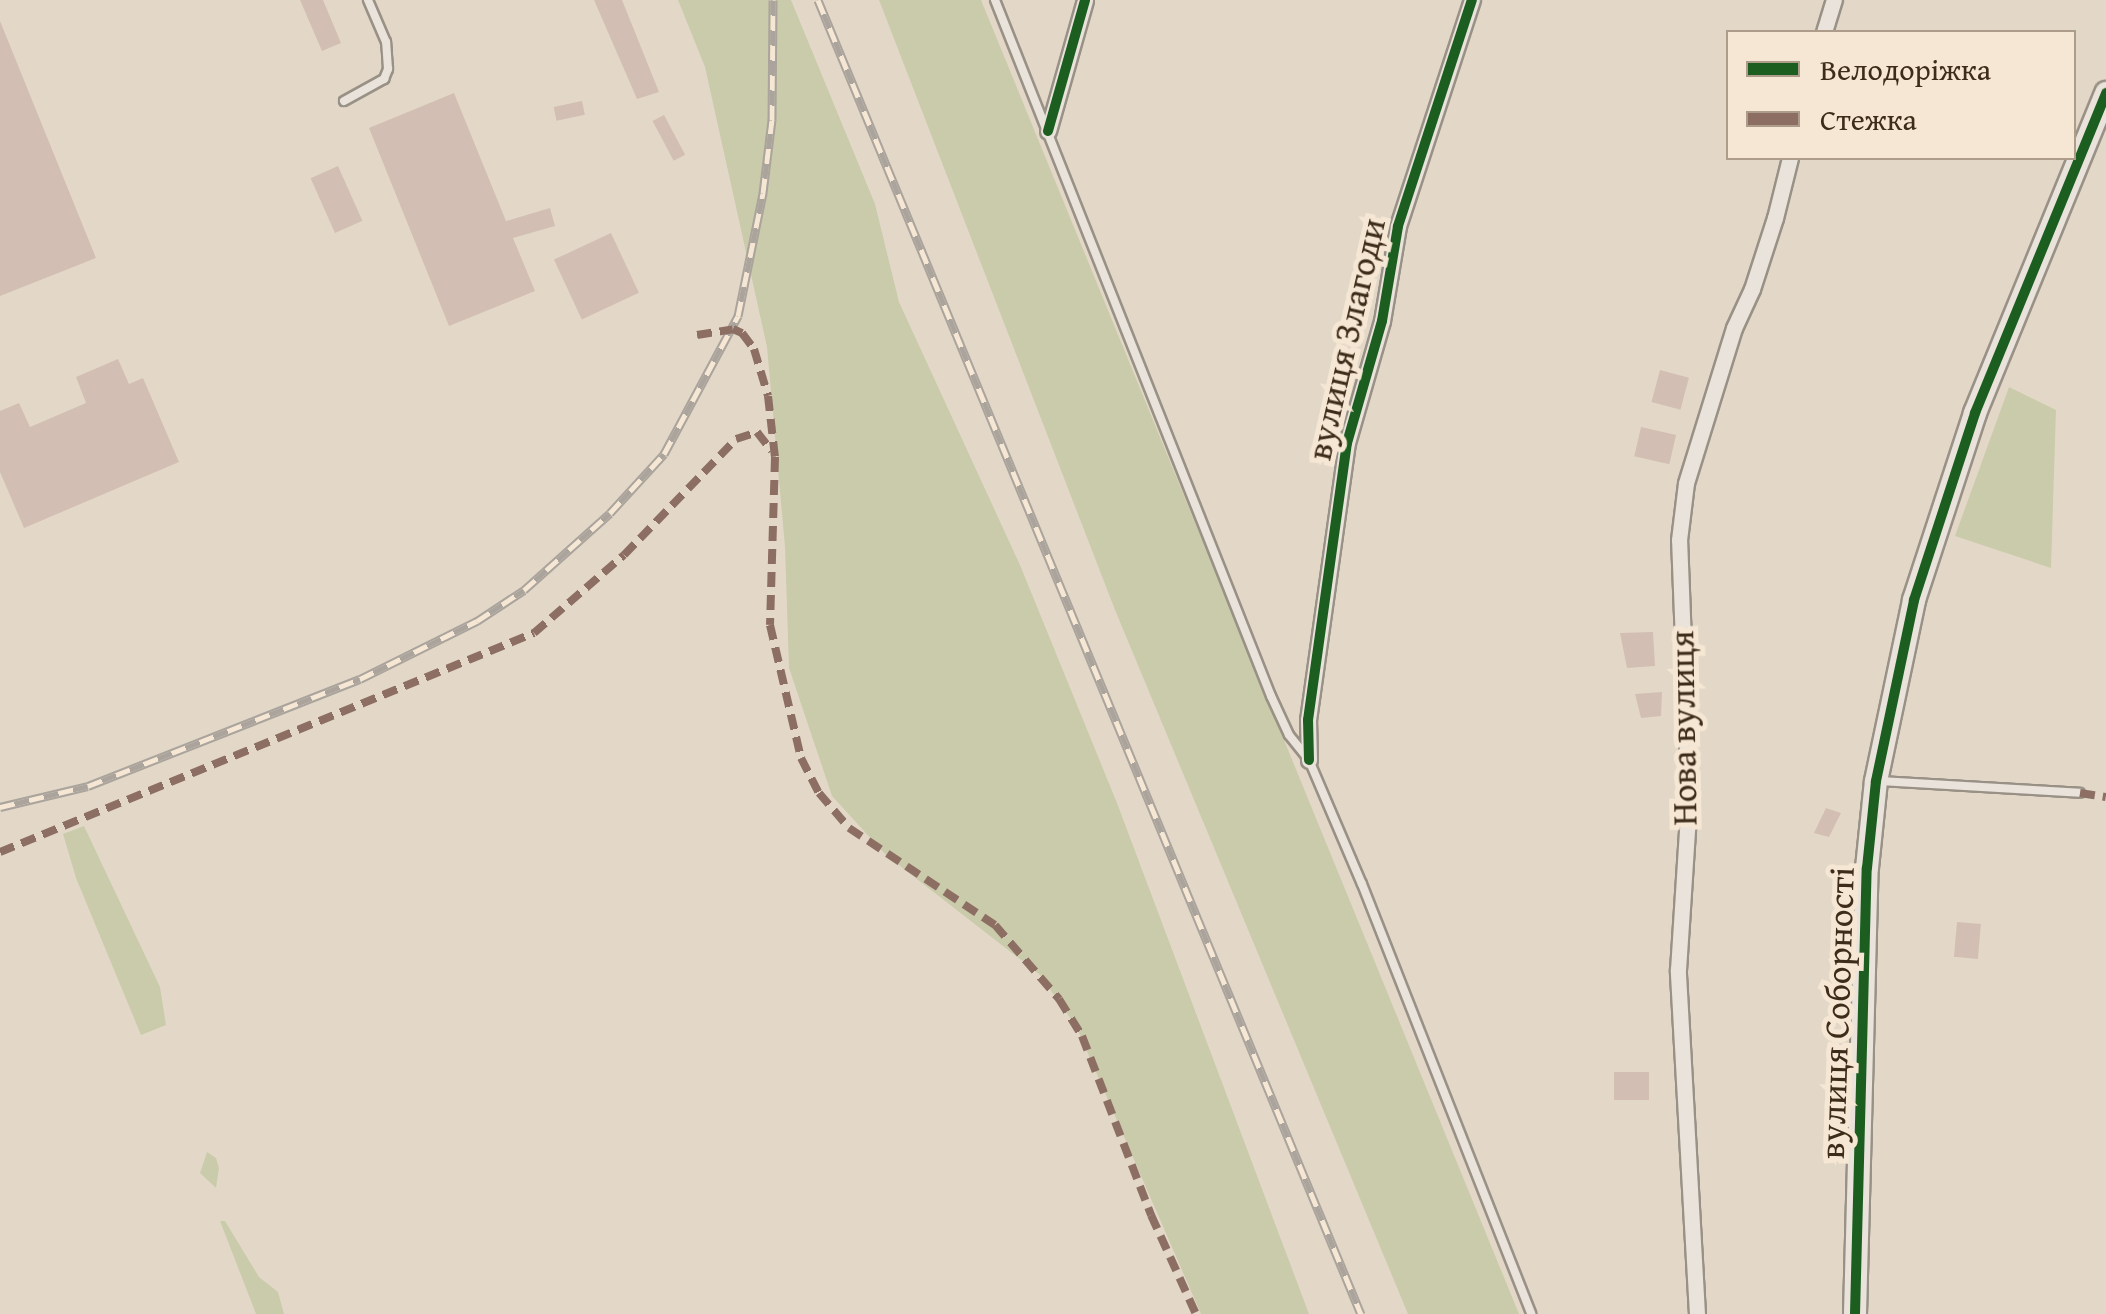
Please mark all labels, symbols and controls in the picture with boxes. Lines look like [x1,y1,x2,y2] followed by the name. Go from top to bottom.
[1726,30,2076,160] legend
[1820,47,1991,91] text: Велодоріжка
[1820,97,1917,141] text: Стежка
[1298,214,1394,464] street label: вулиця Злагоди
[1660,630,1706,826] street label: Нова вулиця
[1811,866,1863,1160] street label: вулиця Соборності

